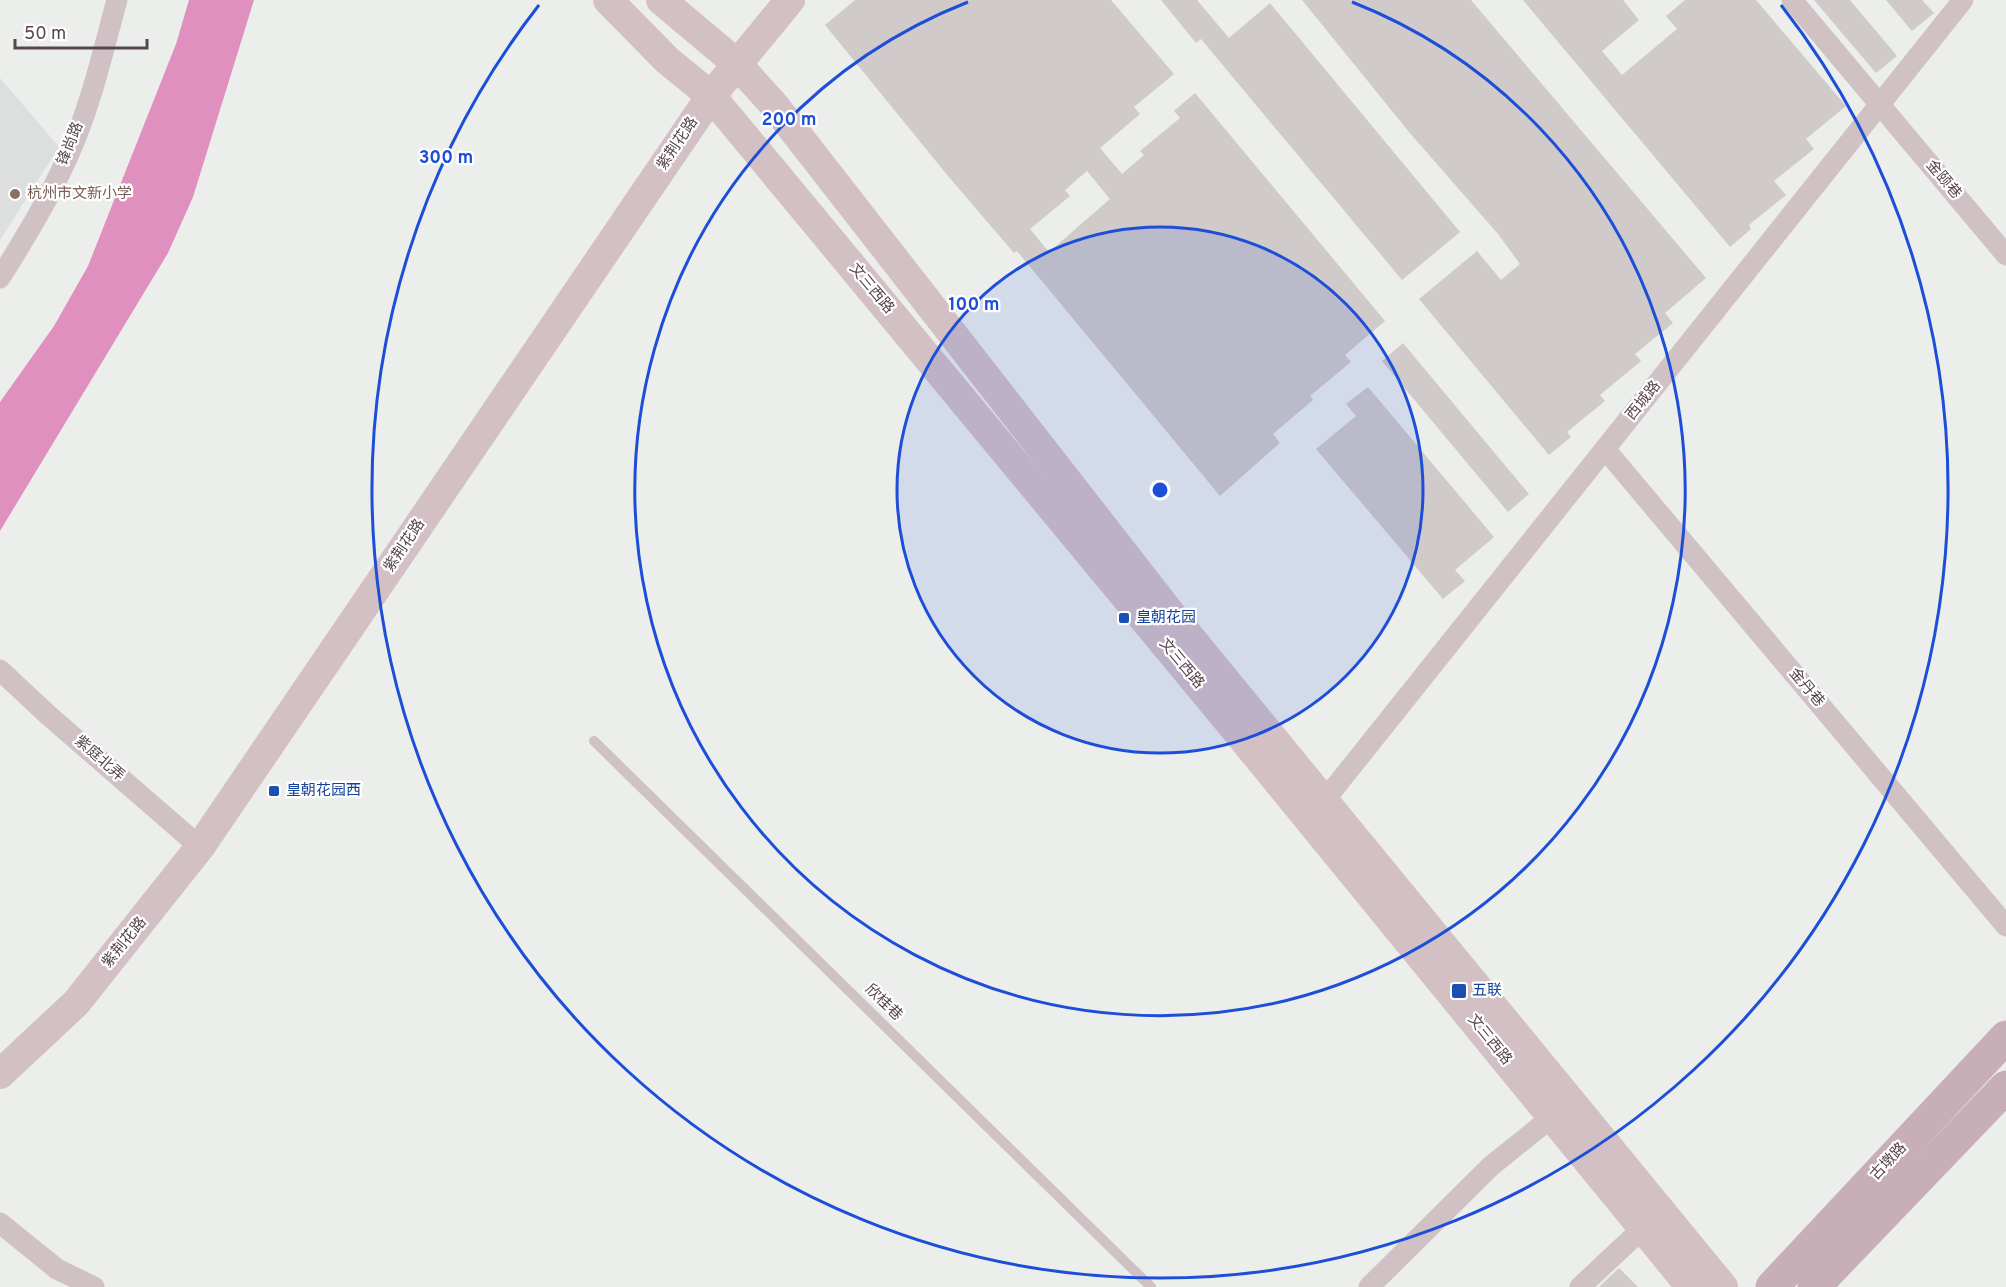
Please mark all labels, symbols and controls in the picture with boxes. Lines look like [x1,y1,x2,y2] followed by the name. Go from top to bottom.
[15,12,147,50] scale bar
[24,23,66,46] text: 50 m
[761,109,817,132] text: 200 m
[653,114,703,174] street label: 紫荆花路
[54,120,88,168] street label: 锋尚路
[419,147,473,170] text: 300 m
[1921,157,1965,203] street label: 金颐巷
[27,184,132,204] place label: 杭州市文新小学
[8,187,22,201] marker: 杭州市文新小学
[844,260,898,318] street label: 文三西路
[948,294,1000,317] text: 100 m
[1622,378,1666,424] street label: 西城路
[1150,480,1170,500] centre of rings
[380,516,430,576] street label: 紫荆花路
[1136,609,1196,628] place label: 皇朝花园
[1117,611,1131,625] marker: 皇朝花园
[1154,635,1208,693] street label: 文三西路
[1784,665,1828,711] street label: 金丹巷
[70,731,129,786] street label: 紫庭北弄
[286,782,361,801] place label: 皇朝花园西
[267,784,281,798] marker: 皇朝花园西
[99,914,151,972] street label: 紫荆花路
[860,981,906,1025] street label: 欣桂巷
[1450,982,1468,1000] marker: 五联
[1472,982,1502,1001] place label: 五联
[1463,1011,1515,1069] street label: 文三西路
[1866,1138,1911,1185] street label: 古墩路

